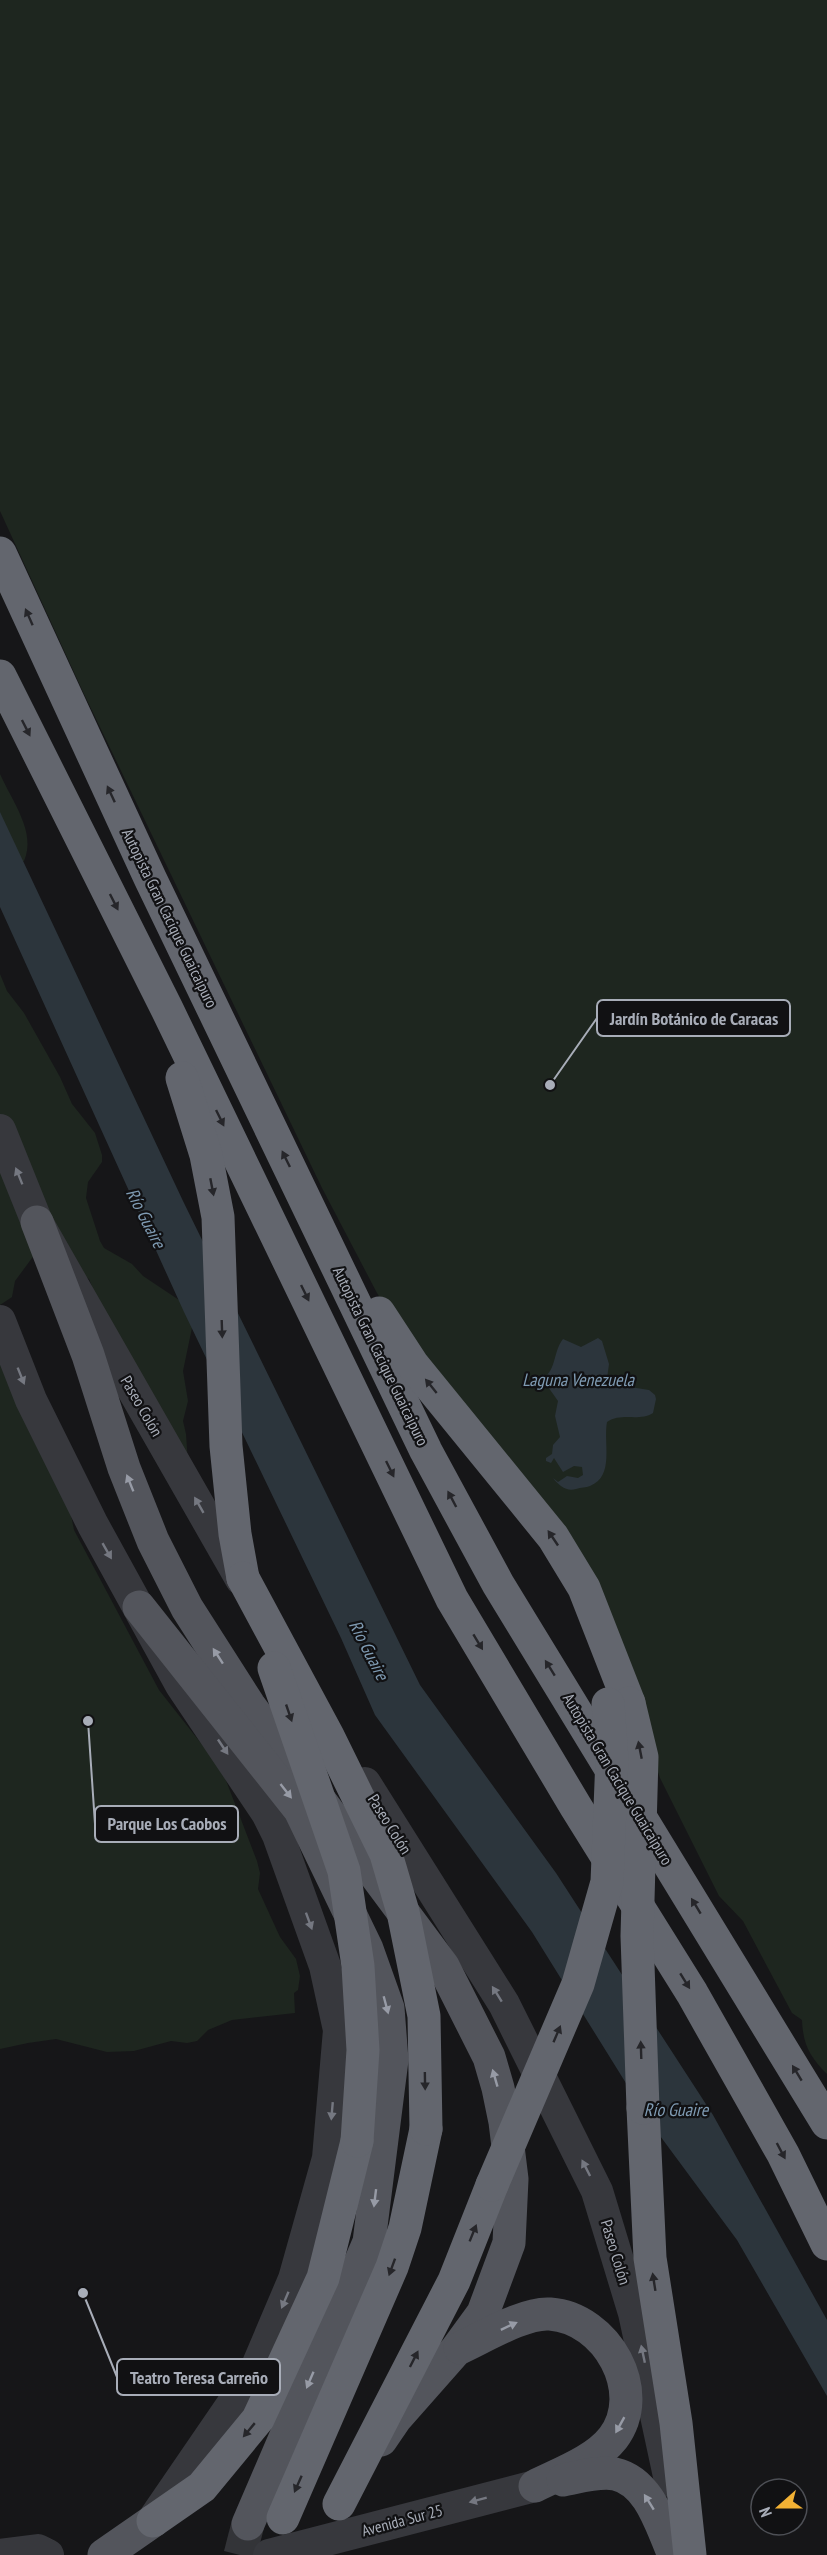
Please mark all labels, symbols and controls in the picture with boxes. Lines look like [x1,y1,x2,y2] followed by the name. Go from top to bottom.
[24,609,33,626] one-way arrow
[22,720,31,737] one-way arrow
[106,786,115,803] one-way arrow
[118,825,222,1011] street label: Autopista Gran Cacique Guaicaipuro
[109,894,118,911] one-way arrow
[597,1000,790,1036] callout: Jardín Botánico de Caracas
[609,1007,778,1030] text: Jardín Botánico de Caracas
[215,1109,224,1126] one-way arrow
[282,1150,292,1168] one-way arrow
[13,1166,23,1184] one-way arrow
[208,1178,217,1197] one-way arrow
[121,1184,172,1253] water label: Río Guaire
[329,1263,433,1449] street label: Autopista Gran Cacique Guaicaipuro
[300,1285,310,1302] one-way arrow
[217,1320,227,1339] one-way arrow
[17,1367,27,1385] one-way arrow
[522,1368,635,1391] water label: Laguna Venezuela
[117,1372,167,1440] street label: Paseo Colón
[425,1379,438,1394] one-way arrow
[385,1460,394,1477] one-way arrow
[125,1473,135,1491] one-way arrow
[447,1491,457,1508] one-way arrow
[194,1496,204,1513] one-way arrow
[547,1531,559,1547] one-way arrow
[102,1543,113,1559] one-way arrow
[344,1616,395,1685] water label: Río Guaire
[473,1634,483,1651] one-way arrow
[212,1648,223,1664] one-way arrow
[545,1660,556,1676] one-way arrow
[559,1689,677,1869] street label: Autopista Gran Cacique Guaicaipuro
[285,1704,295,1722] one-way arrow
[217,1739,229,1755] one-way arrow
[635,1740,644,1759] one-way arrow
[279,1783,292,1799] one-way arrow
[364,1790,416,1858] street label: Paseo Colón
[95,1806,238,1842] callout: Parque Los Caobos
[107,1812,227,1835] text: Parque Los Caobos
[690,1898,701,1914] one-way arrow
[304,1912,314,1930] one-way arrow
[680,1973,691,1990] one-way arrow
[492,1986,503,2002] one-way arrow
[381,1996,391,2014] one-way arrow
[552,2026,561,2043] one-way arrow
[636,2040,646,2059] one-way arrow
[791,2065,802,2081] one-way arrow
[490,2069,499,2087] one-way arrow
[421,2071,430,2090] one-way arrow
[644,2098,710,2121] water label: Río Guaire
[327,2102,337,2121] one-way arrow
[776,2143,786,2160] one-way arrow
[581,2159,591,2177] one-way arrow
[370,2189,379,2208] one-way arrow
[597,2217,635,2287] street label: Paseo Colón
[468,2223,478,2241] one-way arrow
[387,2258,396,2276] one-way arrow
[649,2273,658,2292] one-way arrow
[280,2291,289,2309] one-way arrow
[501,2321,518,2330] one-way arrow
[638,2344,647,2363] one-way arrow
[409,2350,419,2367] one-way arrow
[117,2359,280,2395] callout: Teatro Teresa Carreño
[130,2366,268,2389] text: Teatro Teresa Carreño
[305,2372,315,2390] one-way arrow
[615,2417,625,2434] one-way arrow
[243,2422,256,2437] one-way arrow
[292,2475,302,2493] one-way arrow
[749,2477,809,2537] north arrow
[644,2493,654,2510] one-way arrow
[469,2496,487,2506] one-way arrow
[359,2500,445,2540] street label: Avenida Sur 25
[754,2505,776,2520] text: N

